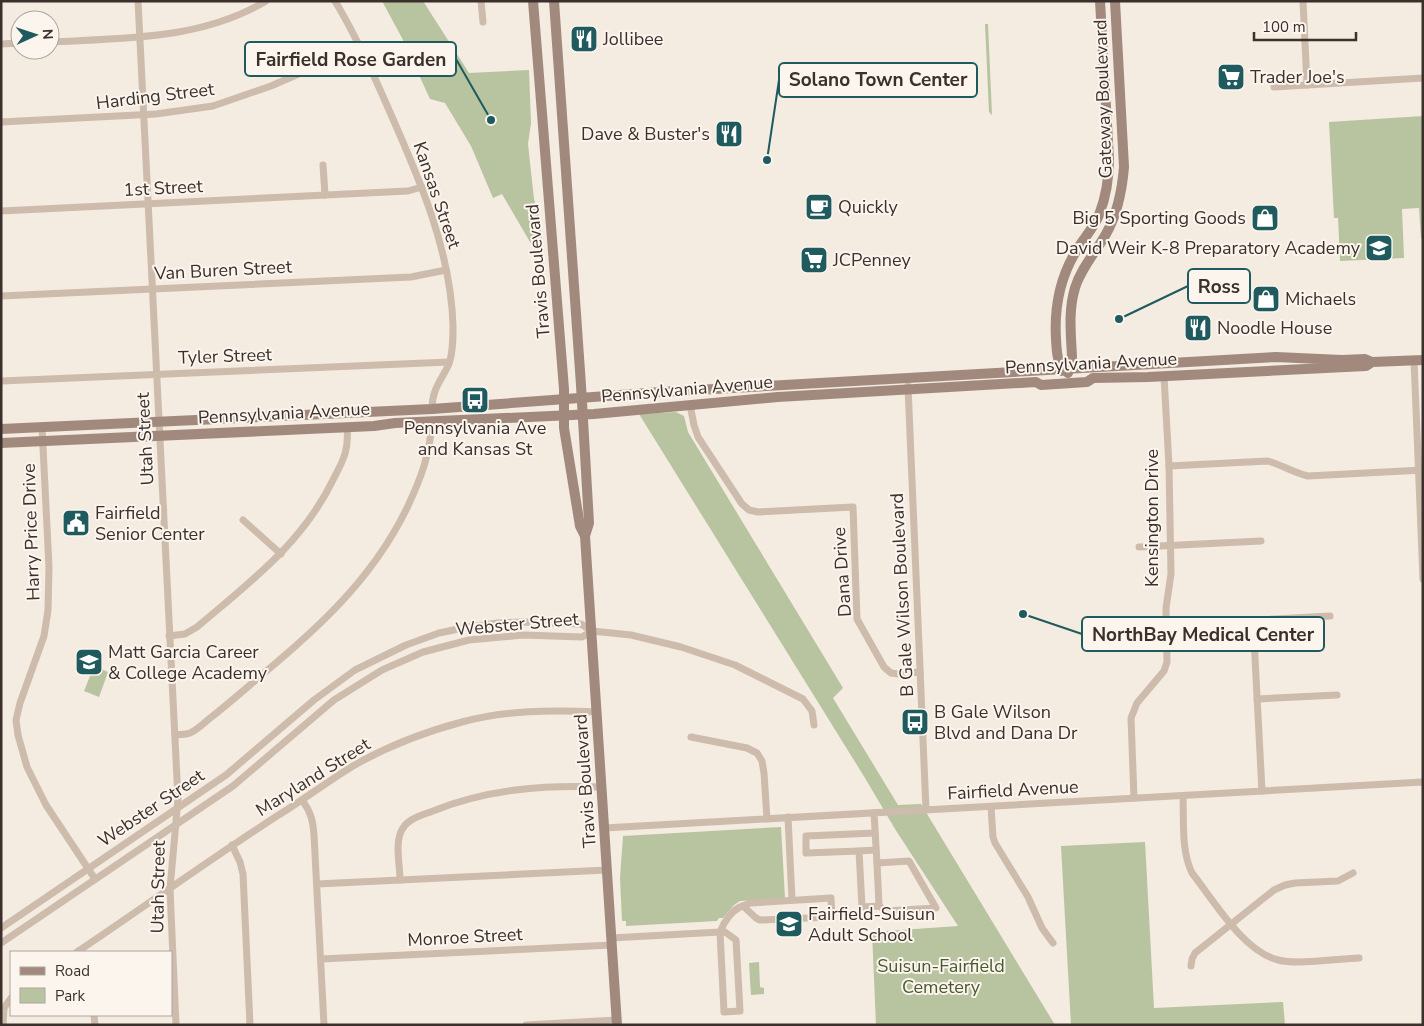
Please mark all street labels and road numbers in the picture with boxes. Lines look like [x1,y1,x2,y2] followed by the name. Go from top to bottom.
[1088,19,1118,179] street label: Gateway Boulevard
[95,77,216,115] street label: Harding Street
[407,138,467,252] street label: Kansas Street
[123,174,204,202] street label: 1st Street
[520,203,556,339] street label: Travis Boulevard
[153,254,293,286] street label: Van Buren Street
[178,342,273,370] street label: Tyler Street
[1004,347,1178,379] street label: Pennsylvania Avenue
[600,370,774,408] street label: Pennsylvania Avenue
[131,391,159,486] street label: Utah Street
[197,397,371,429] street label: Pennsylvania Avenue
[1140,449,1164,587] street label: Kensington Drive
[17,463,45,601] street label: Harry Price Drive
[885,493,919,697] street label: B Gale Wilson Boulevard
[827,526,857,618] street label: Dana Drive
[455,607,580,641] street label: Webster Street
[568,713,602,849] street label: Travis Boulevard
[251,732,375,822] street label: Maryland Street
[93,763,209,852] street label: Webster Street
[947,775,1079,805] street label: Fairfield Avenue
[145,840,171,934] street label: Utah Street
[407,922,524,952] street label: Monroe Street

